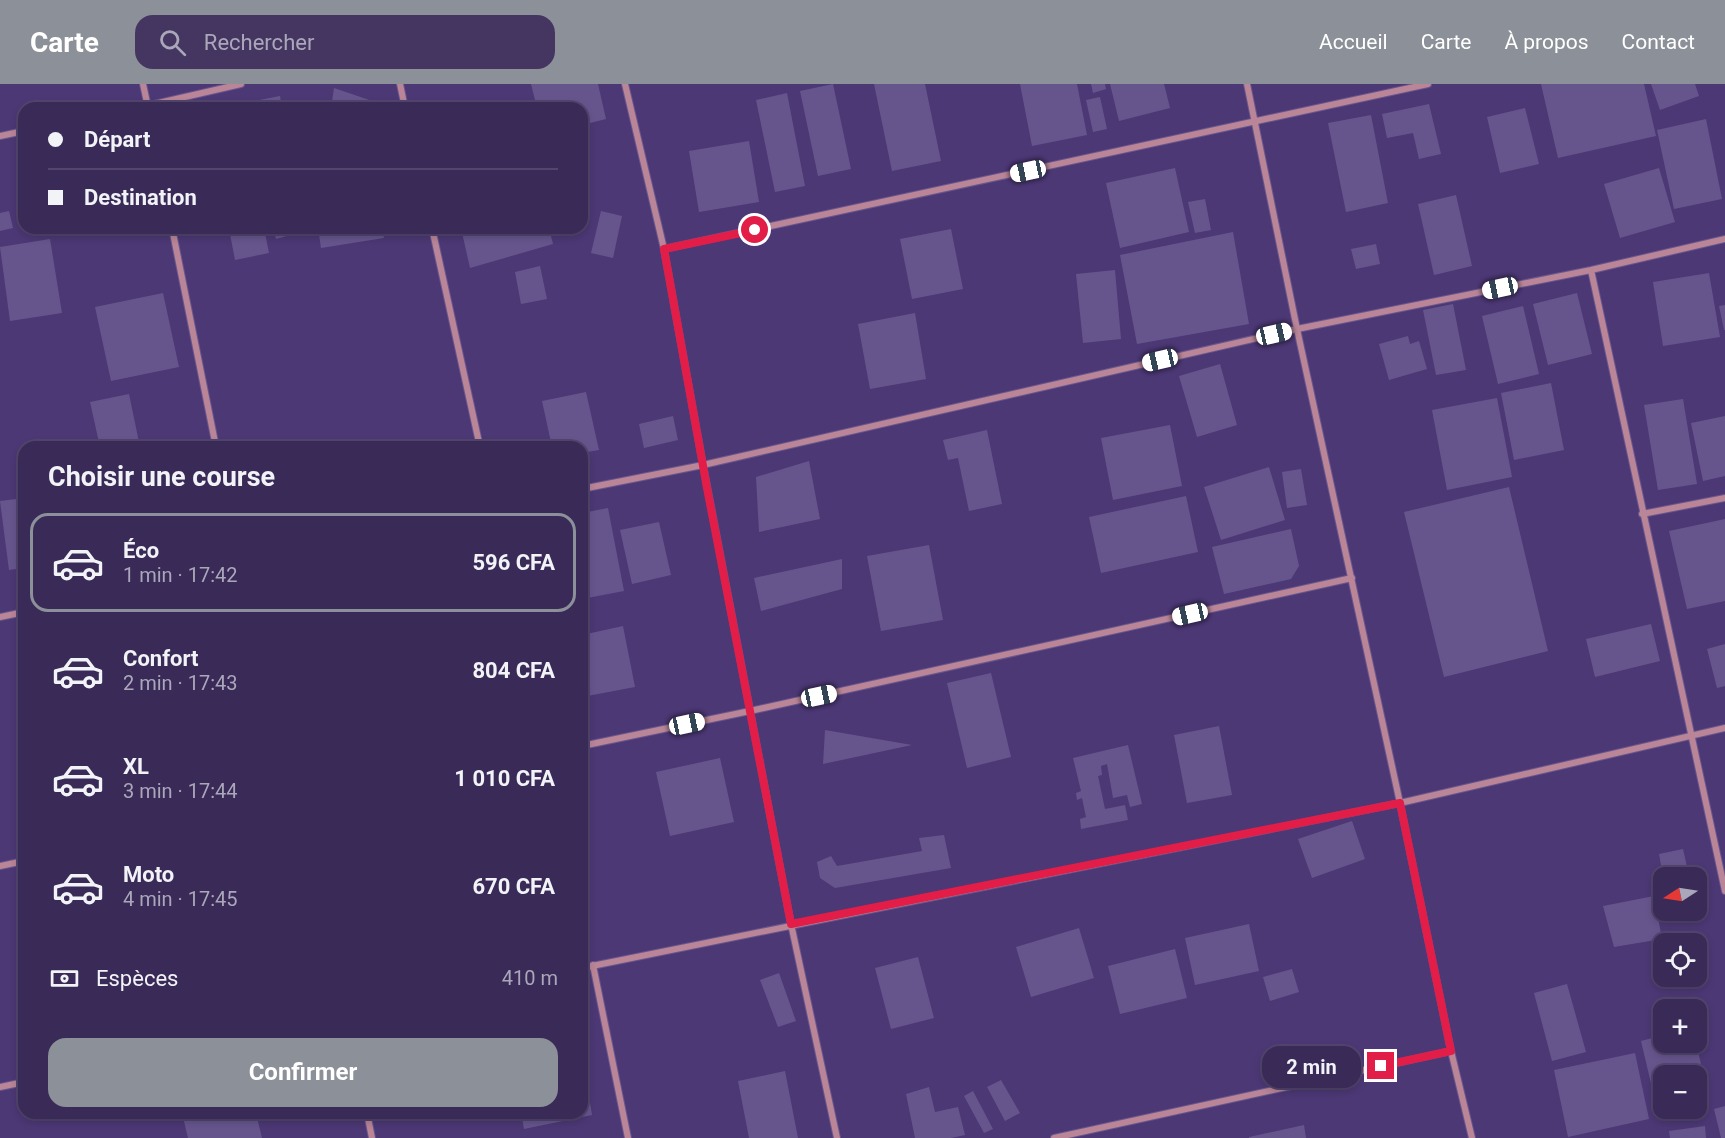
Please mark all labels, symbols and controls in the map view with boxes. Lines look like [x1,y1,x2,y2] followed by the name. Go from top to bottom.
[135,15,555,69] search box
[30,26,99,59] text: Carte
[156,26,189,59] icon: search
[204,30,314,55] text: Rechercher
[1319,30,1388,54] text: Accueil
[1421,30,1471,54] text: Carte
[1504,30,1589,54] text: À propos
[1622,30,1695,54] text: Contact
[84,127,150,152] text: Départ
[1009,158,1047,184] car
[84,185,197,210] text: Destination
[741,216,768,243] route start
[1481,275,1519,301] car
[1254,321,1294,347] car
[1140,347,1180,373] car
[48,461,275,493] text: Choisir une course
[51,536,105,590] icon: car
[123,538,159,563] text: Éco
[472,550,555,575] text: 596 CFA
[123,563,238,587] text: 1 min · 17:42
[1170,601,1210,627] car
[51,644,105,698] icon: car
[123,646,198,671] text: Confort
[472,658,555,683] text: 804 CFA
[123,671,238,695] text: 2 min · 17:43
[800,683,838,709] car
[668,711,706,737] car
[51,752,105,806] icon: car
[123,754,149,779] text: XL
[454,766,555,791] text: 1 010 CFA
[123,779,238,803] text: 3 min · 17:44
[51,860,105,914] icon: car
[123,862,174,887] text: Moto
[1653,867,1707,921] north arrow
[1653,867,1707,1119] map controls
[472,874,555,899] text: 670 CFA
[123,887,238,911] text: 4 min · 17:45
[1653,933,1707,987] button: locate
[48,962,81,995] icon: cash
[96,966,178,991] text: Espèces
[502,966,558,990] text: 410 m
[1653,999,1707,1053] button: +
[48,1038,558,1107] button: Confirmer
[1261,1045,1360,1087] callout: 2 min
[1367,1052,1394,1079] route end
[1286,1055,1337,1079] text: 2 min
[1653,1065,1707,1119] button: −

